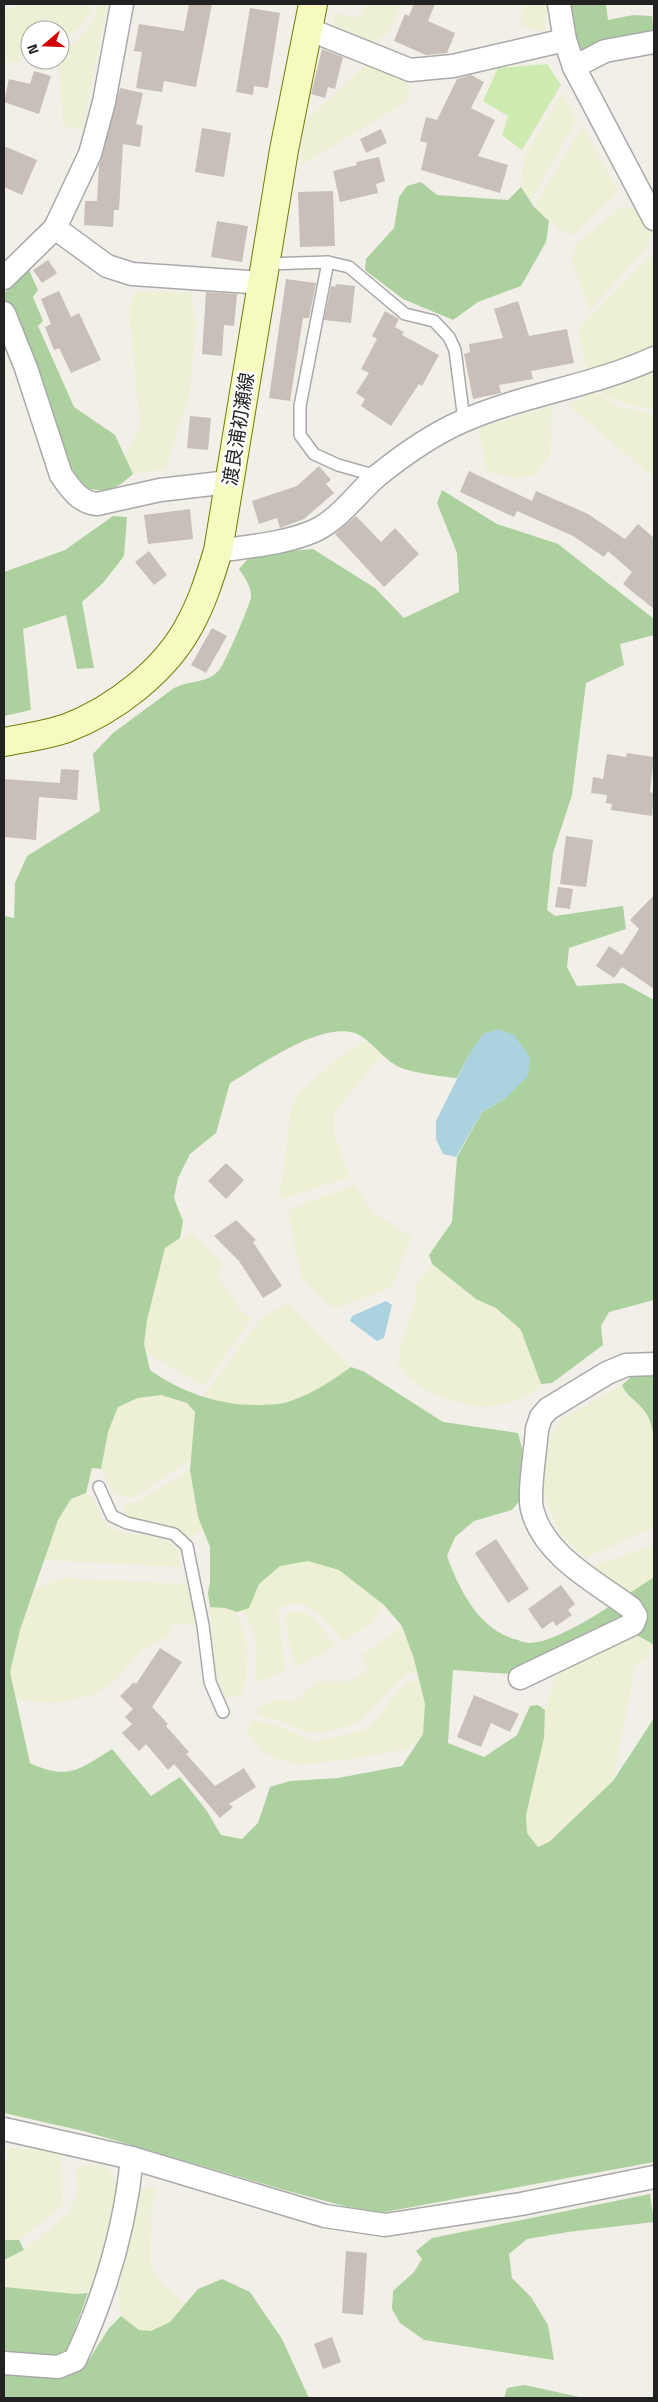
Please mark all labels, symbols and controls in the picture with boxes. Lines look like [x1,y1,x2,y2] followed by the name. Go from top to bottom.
[20,20,70,70] north arrow
[21,41,44,57] text: N
[214,370,261,487] street label: 渡良浦初瀬線

